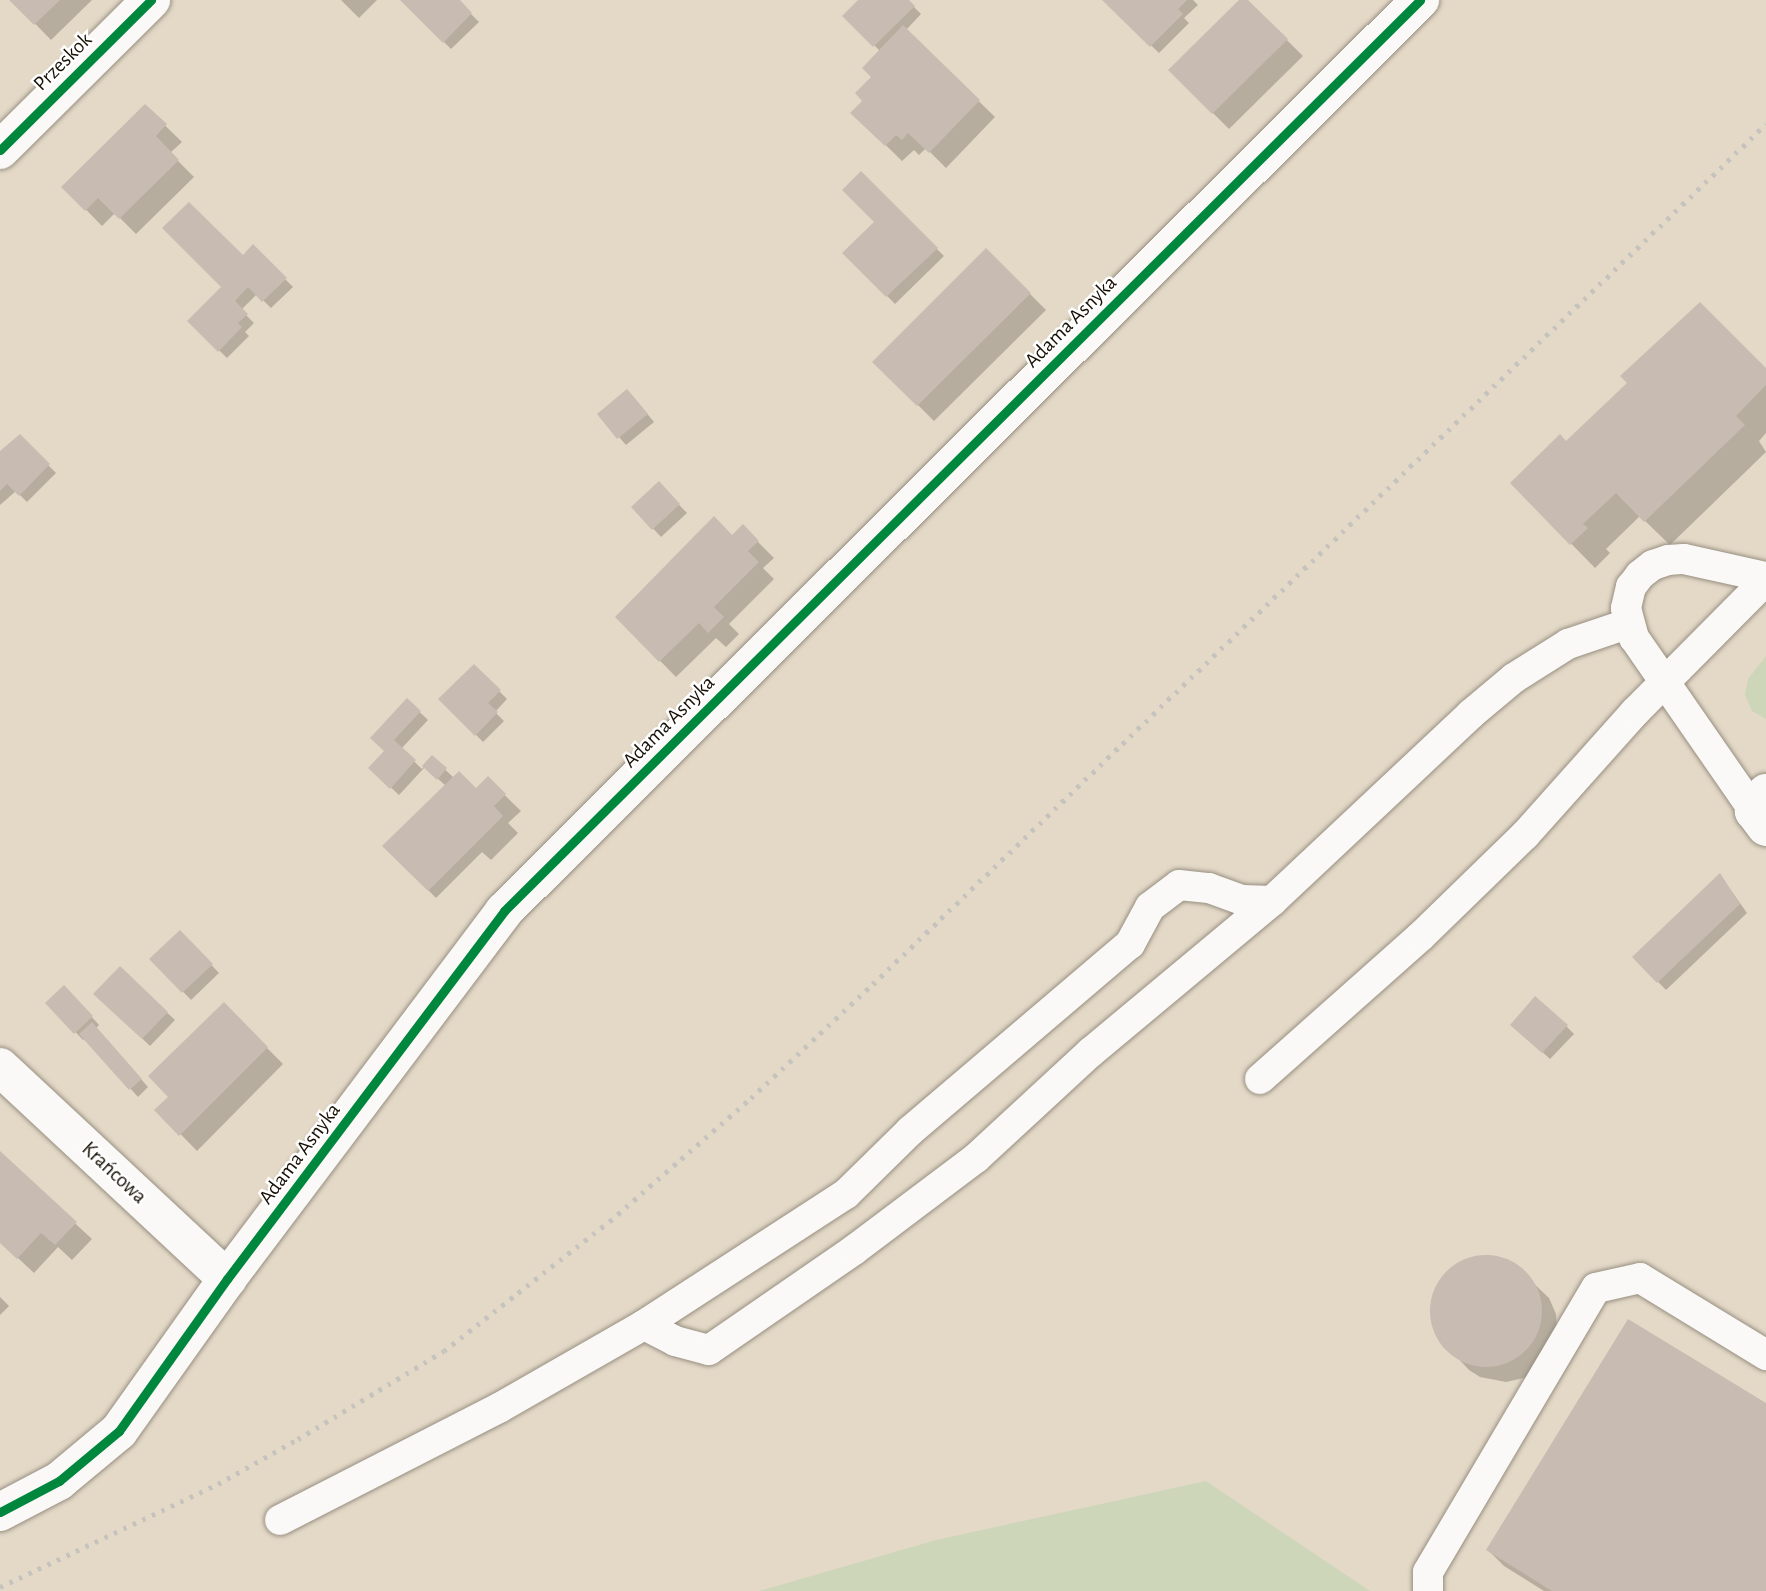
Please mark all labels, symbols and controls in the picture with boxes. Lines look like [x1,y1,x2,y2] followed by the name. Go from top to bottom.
[29,28,97,96] street label: Przeskok
[1020,271,1122,373] street label: Adama Asnyka
[618,671,720,773] street label: Adama Asnyka
[254,1098,346,1210] street label: Adama Asnyka
[76,1137,152,1209] street label: Krańcowa

